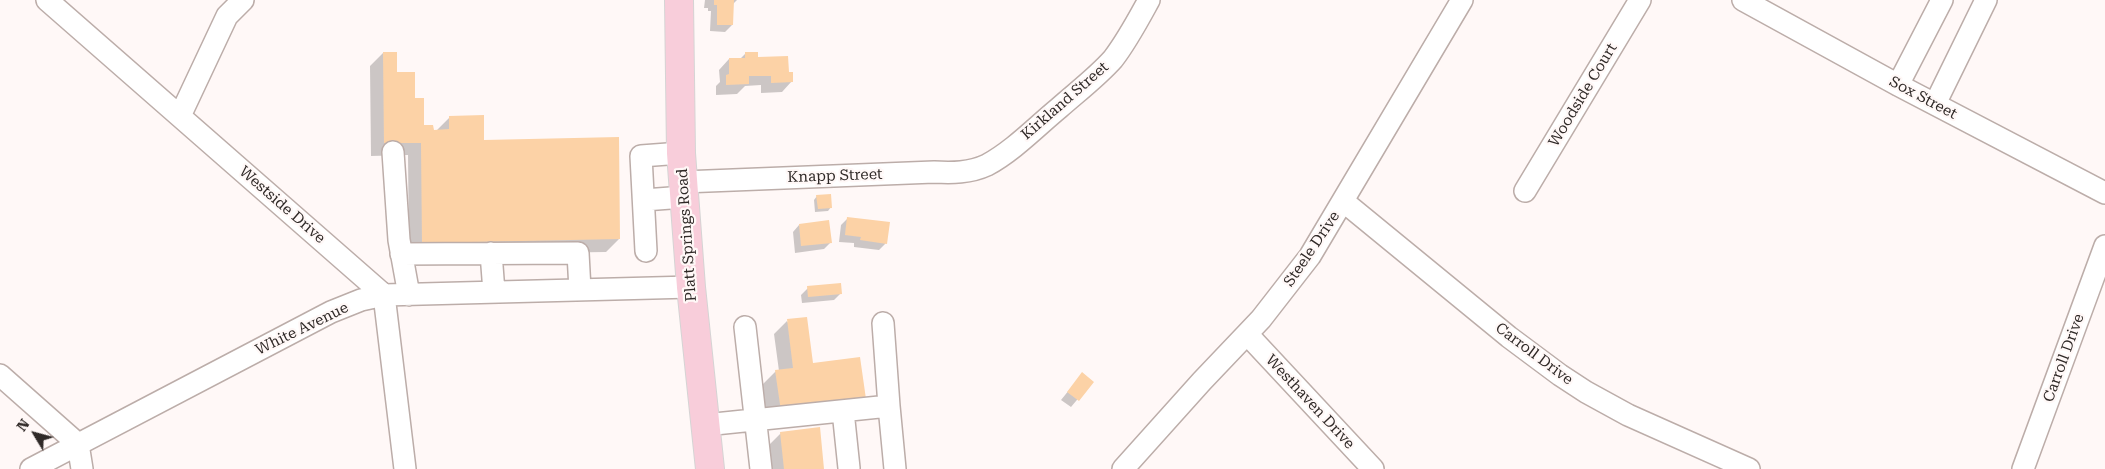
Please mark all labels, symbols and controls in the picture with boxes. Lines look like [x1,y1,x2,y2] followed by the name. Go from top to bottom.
[1545,40,1621,150] street label: Woodside Court
[1018,58,1112,144] street label: Kirkland Street
[1886,73,1960,123] street label: Sox Street
[235,163,329,247] street label: Westside Drive
[787,165,883,187] street label: Knapp Street
[673,168,701,302] street label: Platt Springs Road
[1280,208,1344,290] street label: Steele Drive
[253,299,351,359] street label: White Avenue
[2040,311,2088,405] street label: Carroll Drive
[1492,319,1576,389] street label: Carroll Drive
[1262,351,1358,453] street label: Westhaven Drive
[10,409,60,459] north arrow
[13,416,33,434] text: N

